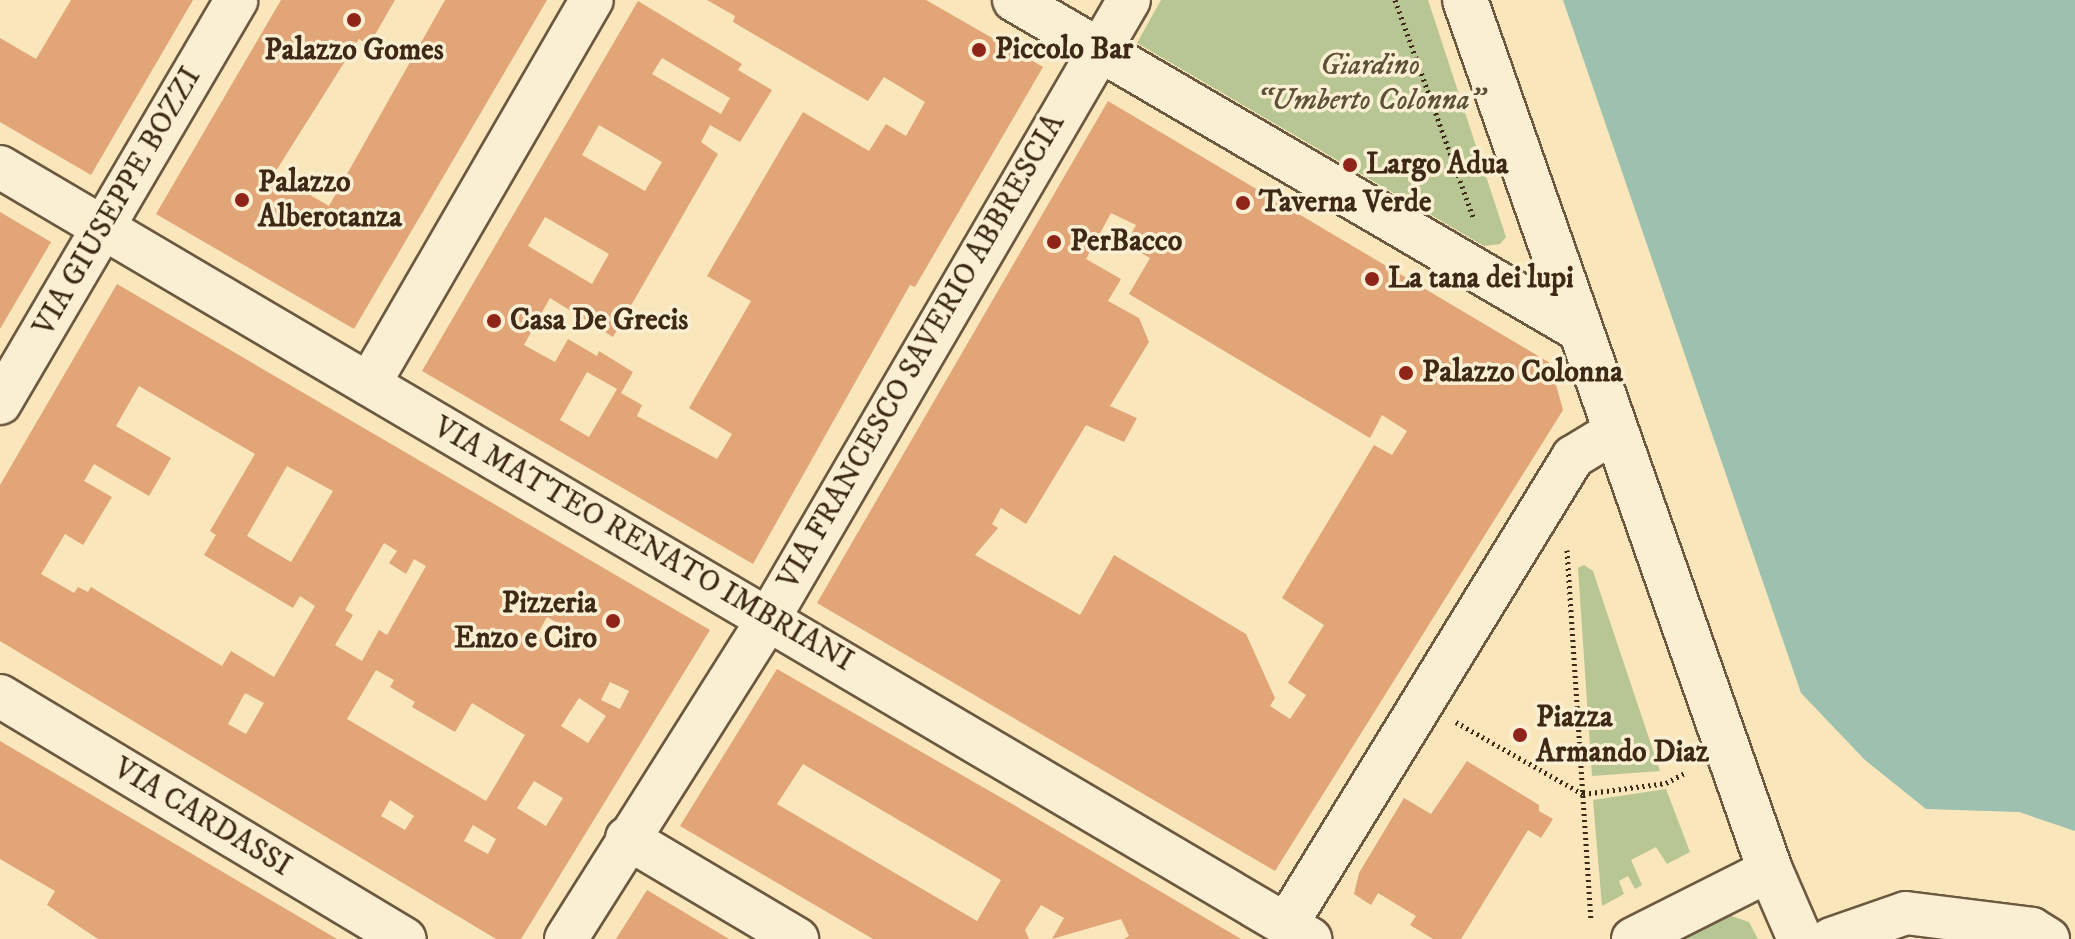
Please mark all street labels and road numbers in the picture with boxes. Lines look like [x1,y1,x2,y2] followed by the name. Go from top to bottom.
[26,61,210,343] street label: VIA GIUSEPPE BOZZI
[771,108,1073,596] street label: VIA FRANCESCO SAVERIO ABBRESCIA
[427,410,859,680] street label: VIA MATTEO RENATO IMBRIANI
[107,751,297,885] street label: VIA CARDASSI

